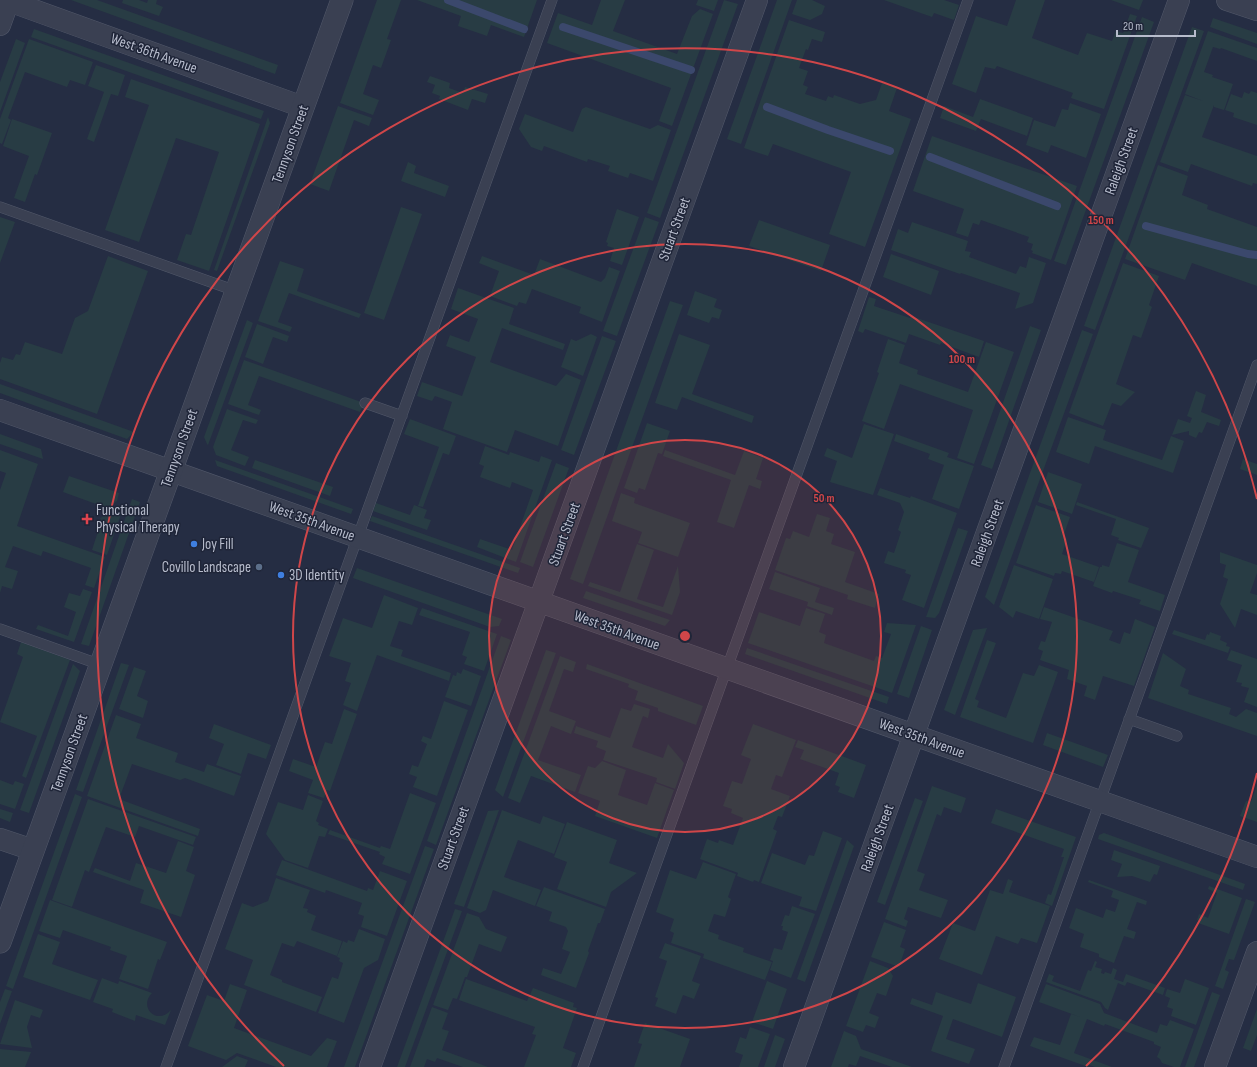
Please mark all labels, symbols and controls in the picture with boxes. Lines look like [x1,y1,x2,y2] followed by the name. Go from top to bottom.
[1117,12,1195,38] scale bar
[1123,19,1143,34] text: 20 m
[108,29,200,78] street label: West 36th Avenue
[268,102,314,186] street label: Tennyson Street
[1100,124,1143,198] street label: Raleigh Street
[654,194,695,263] street label: Stuart Street
[1088,213,1114,228] text: 150 m
[949,352,975,367] text: 100 m
[157,406,203,490] street label: Tennyson Street
[814,491,834,506] text: 50 m
[966,496,1009,570] street label: Raleigh Street
[266,497,357,546] street label: West 35th Avenue
[544,499,585,568] street label: Stuart Street
[96,501,180,537] place label: Functional Physical Therapy
[81,513,93,525] marker: Functional Physical Therapy
[201,535,234,554] place label: Joy Fill
[189,539,199,549] marker: Joy Fill
[162,558,251,577] place label: Covillo Landscape
[254,562,264,572] marker: Covillo Landscape
[289,566,345,585] place label: 3D Identity
[276,570,286,580] marker: 3D Identity
[571,606,662,655] street label: West 35th Avenue
[678,629,692,643] centre of rings
[47,711,93,795] street label: Tennyson Street
[876,714,967,763] street label: West 35th Avenue
[856,801,899,875] street label: Raleigh Street
[433,803,474,872] street label: Stuart Street

